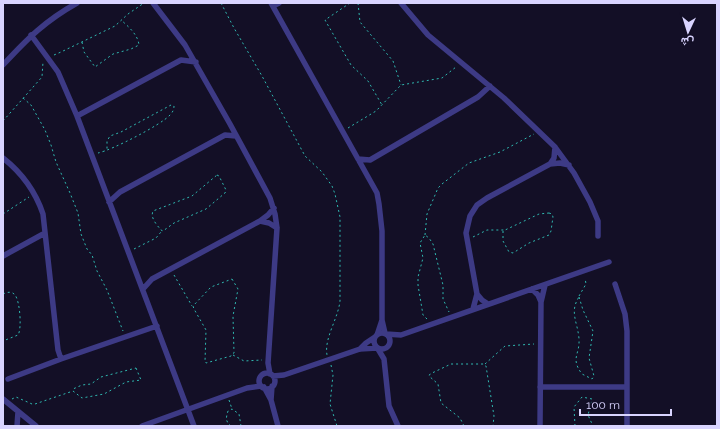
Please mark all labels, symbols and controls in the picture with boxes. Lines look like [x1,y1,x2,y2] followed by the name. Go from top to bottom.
[668,12,708,52] north arrow
[680,35,694,48] text: ش
[580,391,671,417] scale bar
[586,398,620,412] text: 100 m

